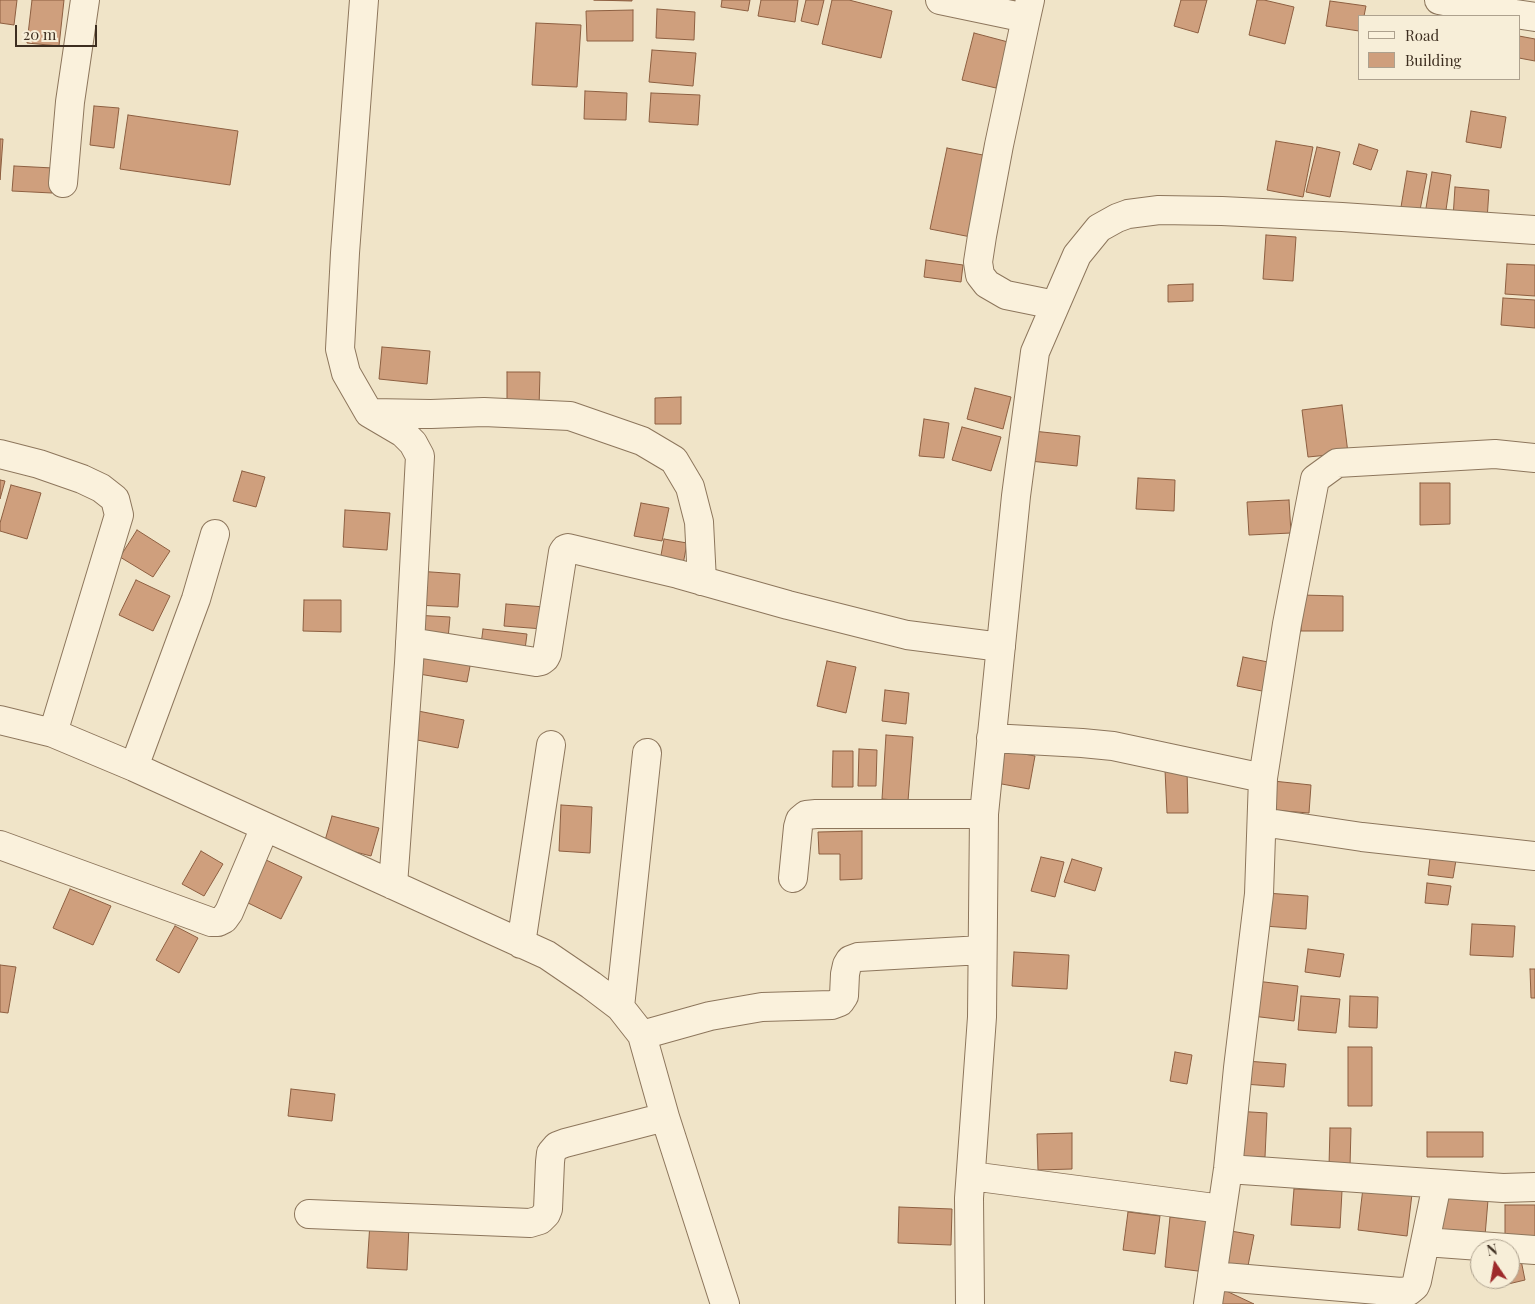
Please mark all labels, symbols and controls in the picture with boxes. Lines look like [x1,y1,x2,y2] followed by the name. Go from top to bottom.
[18,15,100,47] scale bar
[1358,15,1520,80] legend
[23,24,56,44] text: 20 m
[1405,25,1439,45] text: Road
[1405,50,1461,70] text: Building
[1470,1239,1520,1289] north arrow
[1485,1239,1499,1260] text: N

